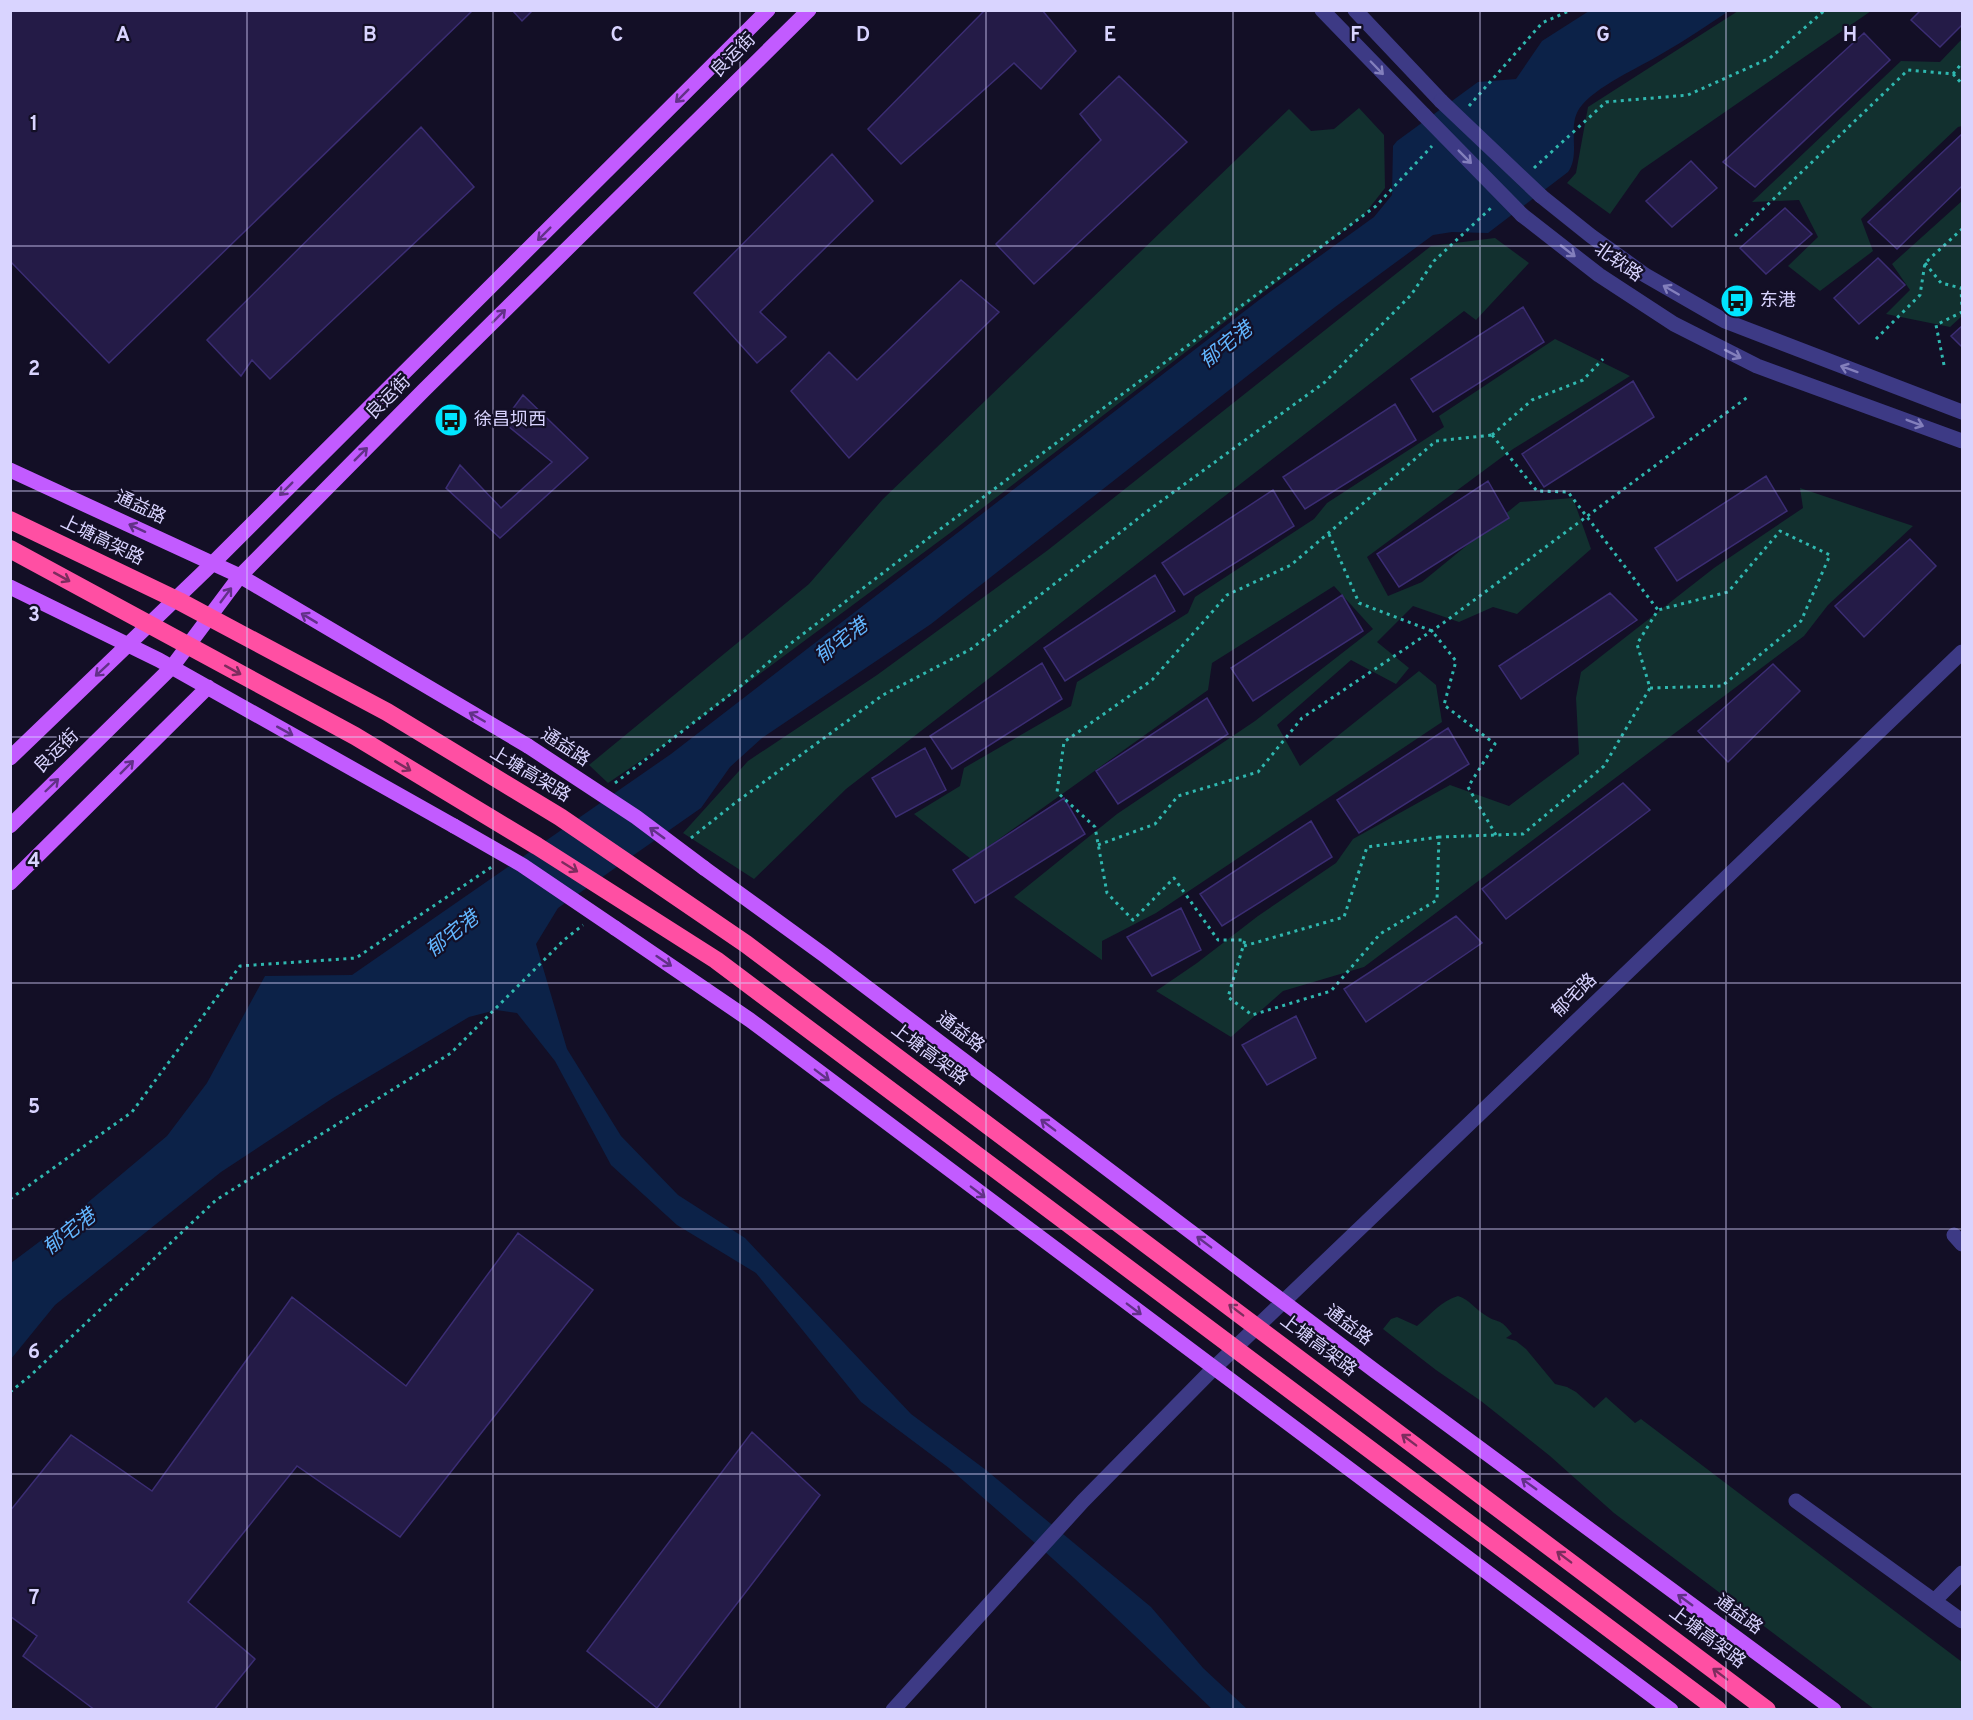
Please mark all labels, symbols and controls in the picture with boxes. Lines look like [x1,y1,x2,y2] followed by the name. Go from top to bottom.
[116,23,130,49] text: A
[363,23,377,49] text: B
[611,23,623,49] text: C
[856,23,870,49] text: D
[1104,23,1116,49] text: E
[1350,23,1362,49] text: F
[1596,23,1610,49] text: G
[1843,23,1857,49] text: H
[707,29,761,83] street label: 良运街
[1370,60,1385,75] one-way arrow
[675,89,690,104] one-way arrow
[30,112,38,138] text: 1
[1457,150,1472,165] one-way arrow
[537,227,552,241] one-way arrow
[1589,238,1647,288] street label: 北软路
[1560,244,1576,257] one-way arrow
[1719,283,1755,319] bus stop icon: 东港
[1663,284,1680,296] one-way arrow
[1760,290,1796,313] place label: 东港
[491,309,506,324] one-way arrow
[1195,315,1261,375] water label: 郁宅港
[1724,348,1741,360] one-way arrow
[28,357,40,383] text: 2
[1840,363,1859,374] one-way arrow
[362,371,416,425] street label: 良运街
[433,402,469,438] bus stop icon: 徐昌坝西
[474,409,546,432] place label: 徐昌坝西
[1905,419,1924,430] one-way arrow
[354,447,368,462] one-way arrow
[279,482,294,497] one-way arrow
[111,486,169,530] street label: 通益路
[57,511,147,571] street label: 上塘高架路
[128,522,146,533] one-way arrow
[53,571,70,583] one-way arrow
[220,587,233,603] one-way arrow
[28,603,40,629] text: 3
[301,611,318,623] one-way arrow
[810,612,876,670] water label: 郁宅港
[95,663,110,677] one-way arrow
[224,664,241,676] one-way arrow
[469,710,486,722] one-way arrow
[536,724,594,772] street label: 通益路
[30,725,84,779] street label: 良运街
[276,725,293,737] one-way arrow
[486,742,574,808] street label: 上塘高架路
[119,760,134,775] one-way arrow
[394,760,411,772] one-way arrow
[45,777,60,792] one-way arrow
[650,827,666,839] one-way arrow
[28,849,40,875] text: 4
[561,861,578,873] one-way arrow
[421,904,487,964] water label: 郁宅港
[655,955,671,967] one-way arrow
[1548,969,1602,1023] street label: 郁宅路
[932,1008,988,1058] street label: 通益路
[886,1019,972,1091] street label: 上塘高架路
[814,1068,830,1081] one-way arrow
[28,1095,40,1121] text: 5
[1041,1118,1057,1131] one-way arrow
[970,1186,986,1198] one-way arrow
[38,1202,104,1262] water label: 郁宅港
[1196,1236,1212,1249] one-way arrow
[1320,1301,1376,1351] street label: 通益路
[1126,1302,1142,1315] one-way arrow
[1228,1304,1244,1317] one-way arrow
[1275,1310,1361,1382] street label: 上塘高架路
[28,1340,40,1366] text: 6
[1401,1433,1417,1446] one-way arrow
[1521,1478,1537,1491] one-way arrow
[1557,1551,1573,1563] one-way arrow
[29,1586,39,1612] text: 7
[1709,1590,1767,1640] street label: 通益路
[1678,1594,1694,1606] one-way arrow
[1664,1602,1750,1674] street label: 上塘高架路
[1713,1668,1729,1681] one-way arrow

